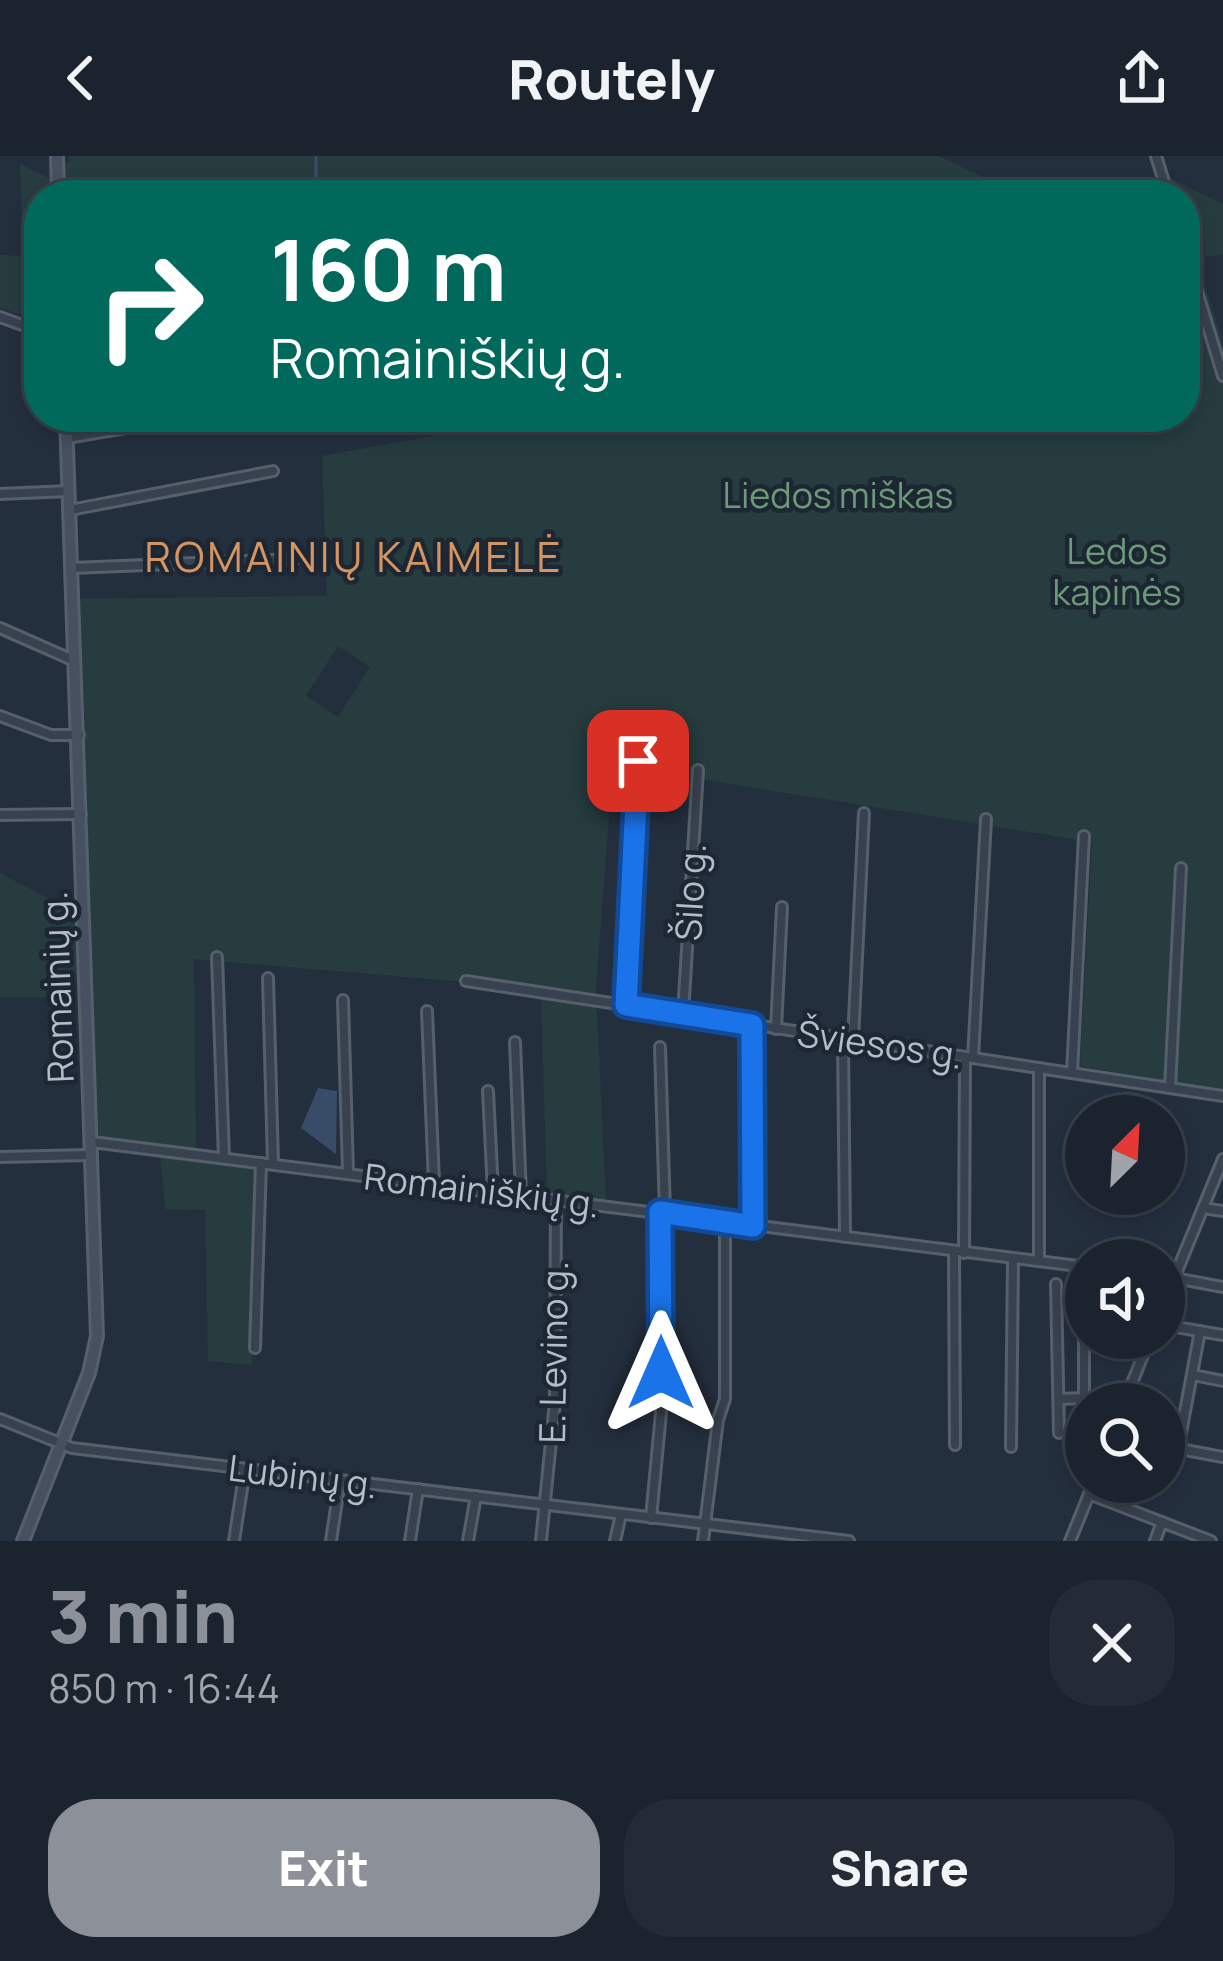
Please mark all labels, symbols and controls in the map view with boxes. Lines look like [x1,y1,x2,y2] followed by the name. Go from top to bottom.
[508,41,715,115] text: Routely
[48,45,114,111] icon: back
[1109,45,1175,111] icon: share
[270,211,507,326] text: 160 m
[72,228,228,384] icon: right
[270,320,625,394] text: Romainiškių g.
[723,470,953,519] park label: Liedos miškas
[1053,526,1181,616] park label: Ledos kapinės
[145,527,563,585] district label: ROMAINIŲ KAIMELĖ
[587,710,689,812] pin
[605,728,671,794] icon: arrive
[663,842,717,942] street label: Šilo g.
[29,890,85,1084] street label: Romainių g.
[794,1008,966,1080] street label: Šviesos g.
[1065,1095,1185,1215] north arrow
[1065,1095,1185,1503] map controls
[361,1151,603,1229] street label: Romainiškių g.
[1065,1239,1185,1359] button: sound
[527,1260,579,1444] street label: E. Levino g.
[598,1310,724,1436] position arrow
[1065,1383,1185,1503] button: search
[226,1443,380,1509] street label: Lubinų g.
[48,1566,238,1665] text: 3 min
[1049,1580,1175,1706] button: close
[48,1661,280,1715] text: 850 m · 16:44
[48,1799,600,1937] button: Exit
[624,1799,1175,1937] button: Share

